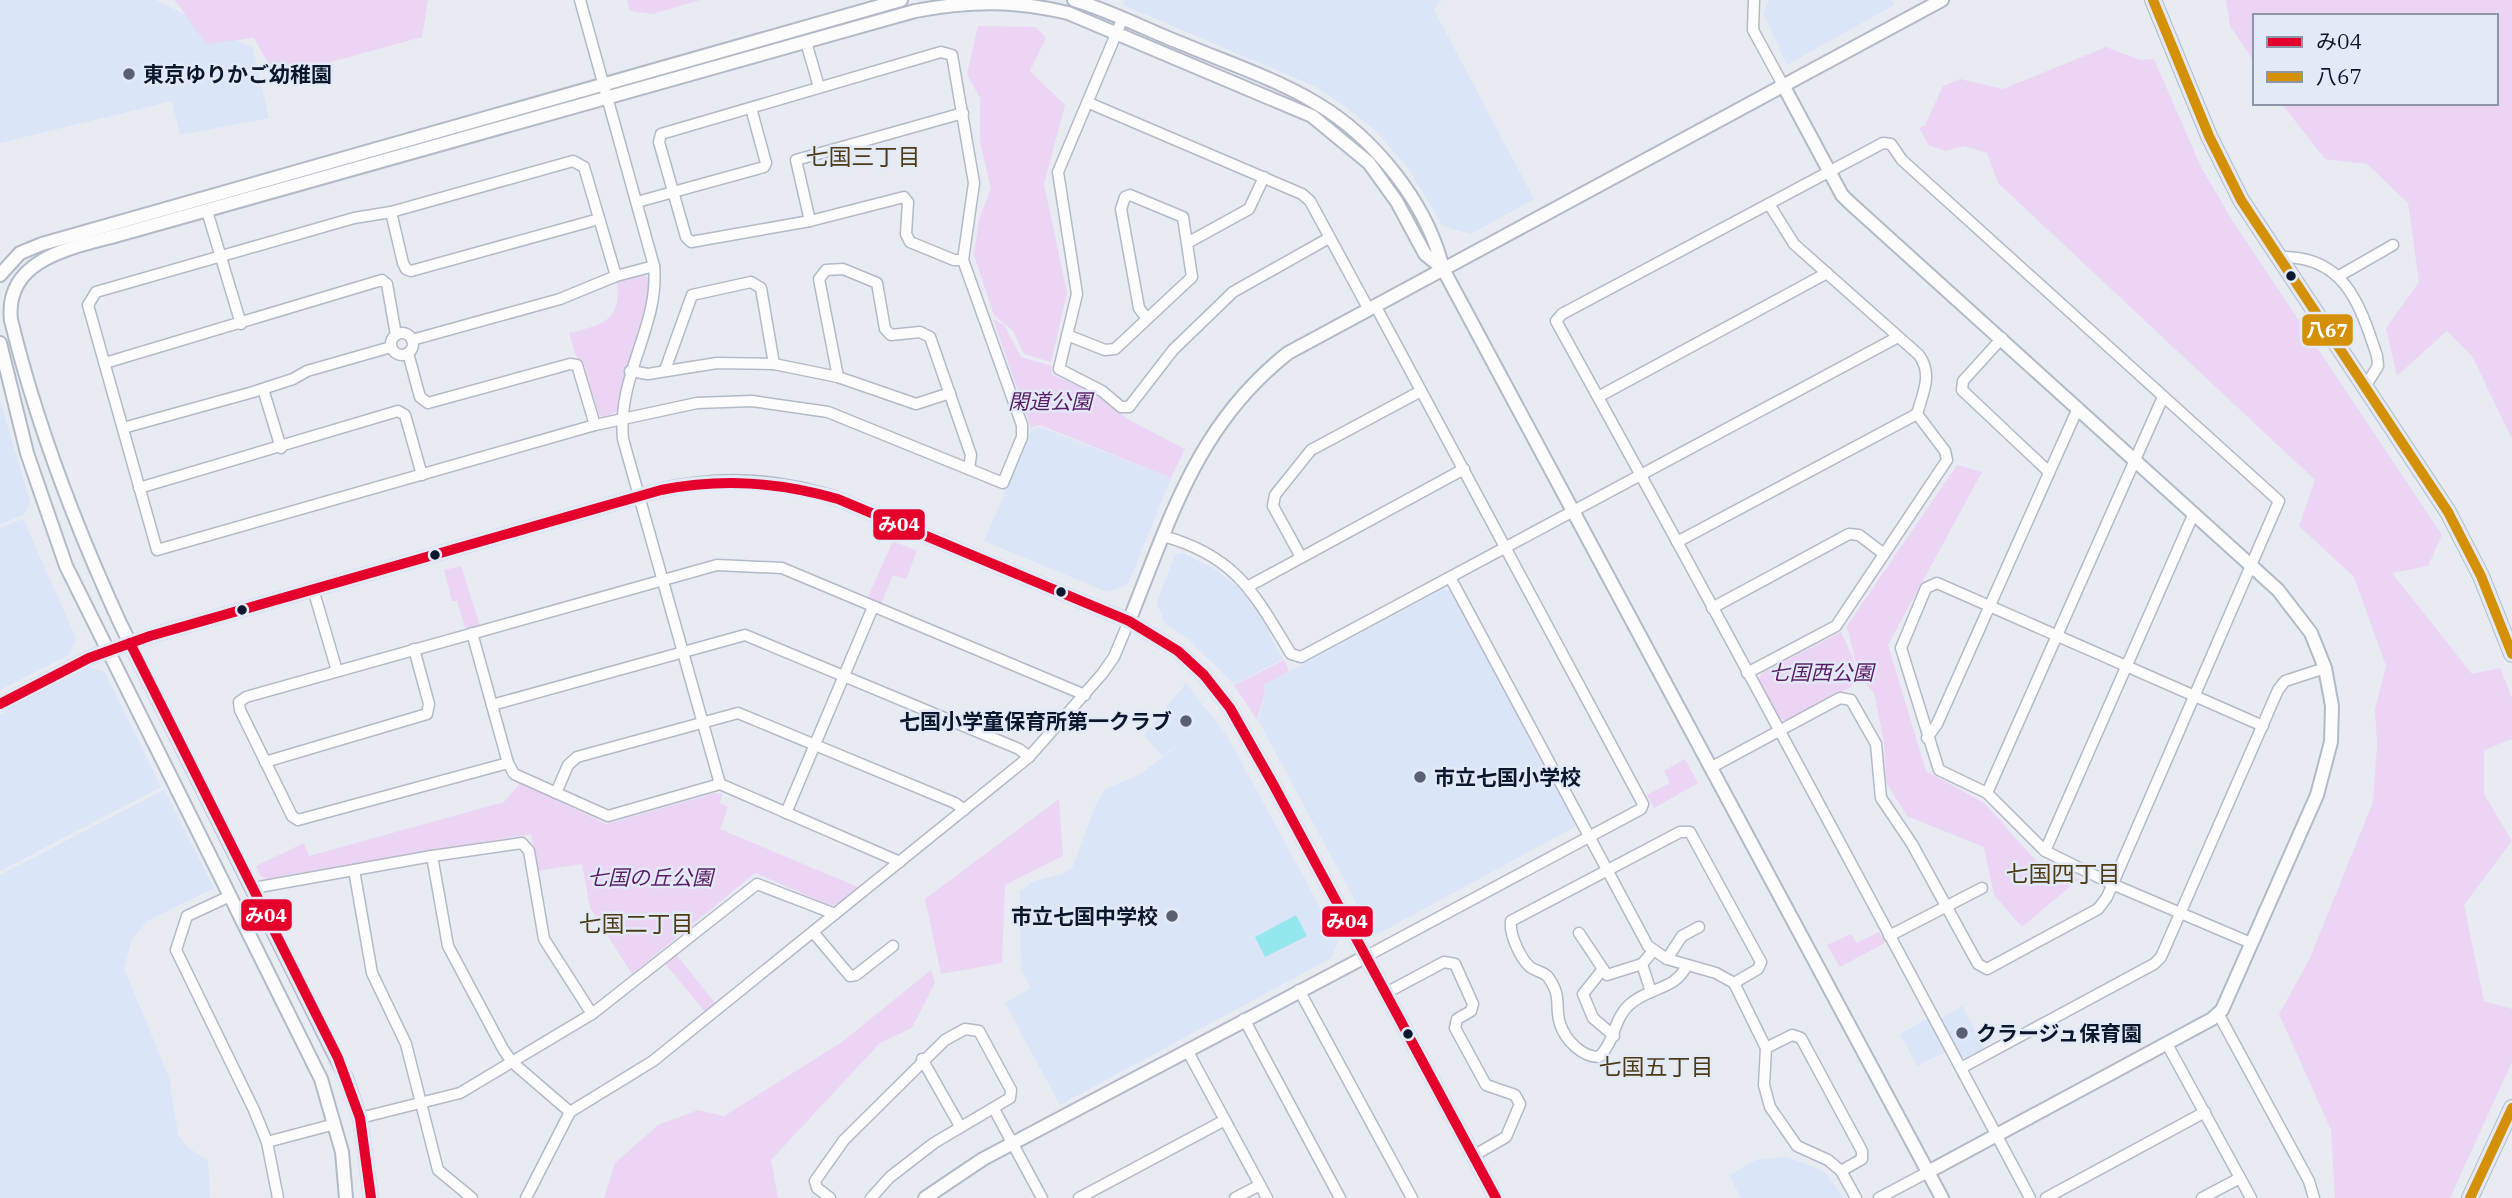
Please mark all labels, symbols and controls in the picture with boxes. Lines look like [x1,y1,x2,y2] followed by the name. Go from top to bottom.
[2253,14,2498,105] legend
[2316,27,2362,55] text: み04
[143,60,332,88] place label: 東京ゆりかご幼稚園
[2316,62,2362,90] text: 八67
[121,66,137,82] marker: 東京ゆりかご幼稚園
[806,141,921,171] district label: 七国三丁目
[2284,269,2298,283] unlabelled marker
[2301,313,2354,347] line badge: 八67
[2306,318,2348,342] text: 八67
[1008,387,1095,415] park label: 閑道公園
[872,508,926,541] line badge: み04
[878,512,920,536] text: み04
[428,548,442,562] unlabelled marker
[1054,585,1068,599] unlabelled marker
[235,603,249,617] unlabelled marker
[1769,658,1876,686] park label: 七国西公園
[899,707,1172,735] place label: 七国小学童保育所第一クラブ
[1178,713,1194,729] marker: 七国小学童保育所第一クラブ
[1434,763,1581,791] place label: 市立七国小学校
[1412,769,1428,785] marker: 市立七国小学校
[2006,858,2121,888] district label: 七国四丁目
[587,863,716,891] park label: 七国の丘公園
[240,898,293,932] line badge: み04
[1011,902,1158,930] place label: 市立七国中学校
[245,903,287,927] text: み04
[1321,905,1374,938] line badge: み04
[579,908,694,938] district label: 七国二丁目
[1164,908,1180,924] marker: 市立七国中学校
[1326,909,1368,933] text: み04
[1976,1019,2142,1047] place label: クラージュ保育園
[1954,1025,1970,1041] marker: クラージュ保育園
[1401,1027,1415,1041] unlabelled marker
[1599,1051,1714,1081] district label: 七国五丁目

